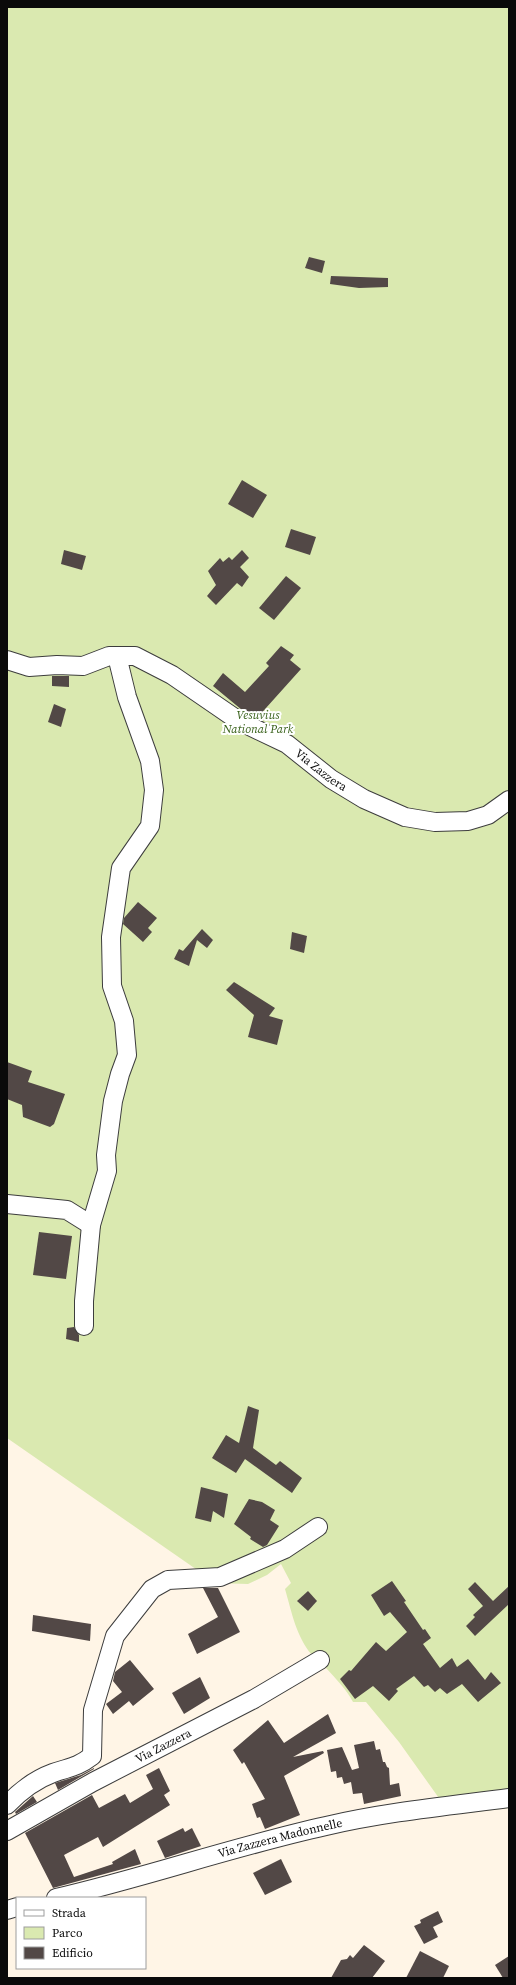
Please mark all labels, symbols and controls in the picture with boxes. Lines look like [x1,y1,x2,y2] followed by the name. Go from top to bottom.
[222,707,294,737] park label: Vesuvius National Park
[292,745,351,795] street label: Via Zazzera
[132,1724,195,1767] street label: Via Zazzera
[216,1815,344,1862] street label: Via Zazzera Madonnelle
[16,1897,146,1969] legend
[52,1905,87,1921] text: Strada
[52,1925,83,1941] text: Parco
[52,1945,93,1961] text: Edificio

